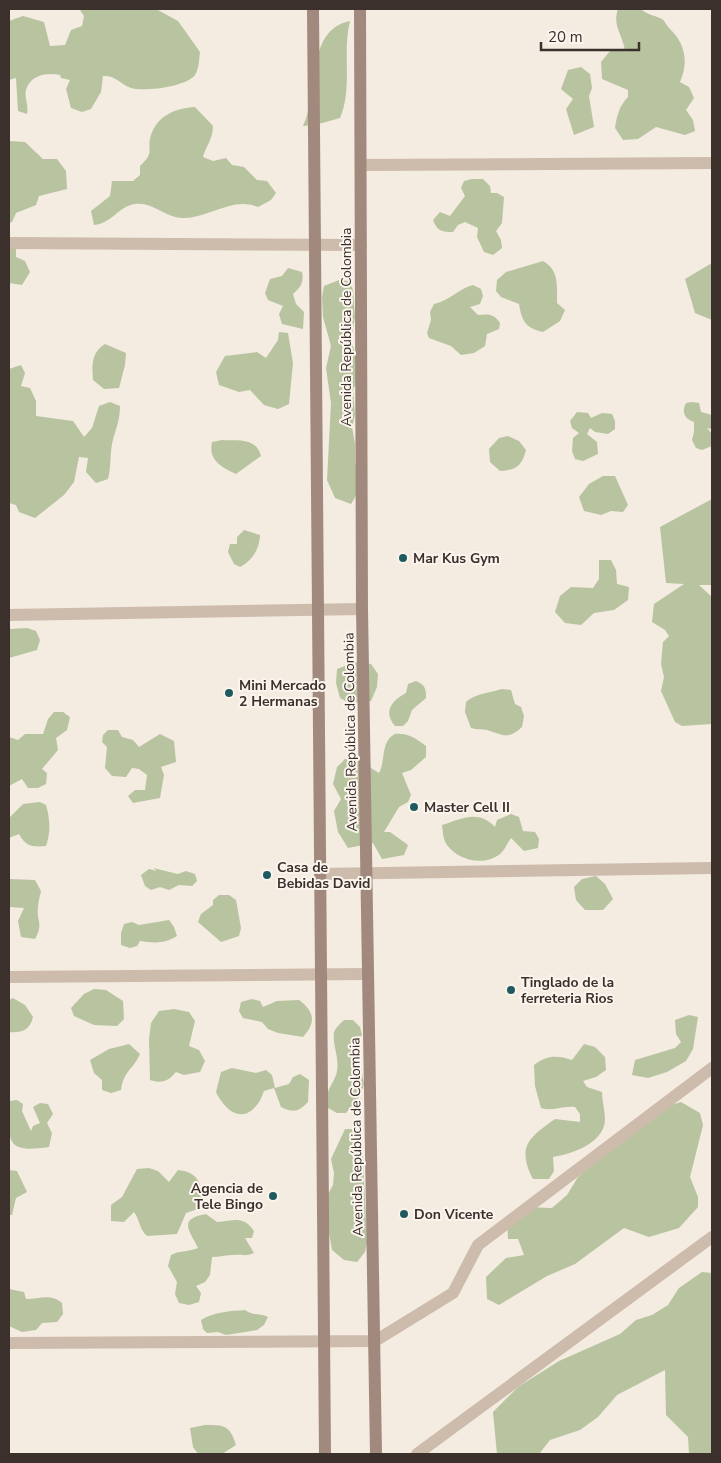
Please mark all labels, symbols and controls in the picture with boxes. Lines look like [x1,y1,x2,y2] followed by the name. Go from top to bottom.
[541,20,638,52] scale bar
[548,27,583,47] text: 20 m
[337,227,356,427] street label: Avenida República de Colombia
[413,549,500,568] place label: Mar Kus Gym
[397,552,409,564] marker: Mar Kus Gym
[339,632,362,832] street label: Avenida República de Colombia
[239,676,326,711] place label: Mini Mercado 2 Hermanas
[223,687,235,699] marker: Mini Mercado 2 Hermanas
[424,798,510,817] place label: Master Cell II
[408,801,420,813] marker: Master Cell II
[277,858,370,893] place label: Casa de Bebidas David
[261,869,273,881] marker: Casa de Bebidas David
[521,973,614,1008] place label: Tinglado de la ferreteria Rios
[505,984,517,996] marker: Tinglado de la ferreteria Rios
[345,1037,368,1237] street label: Avenida República de Colombia
[191,1179,263,1214] place label: Agencia de Tele Bingo
[267,1190,279,1202] marker: Agencia de Tele Bingo
[414,1205,494,1224] place label: Don Vicente
[398,1208,410,1220] marker: Don Vicente

